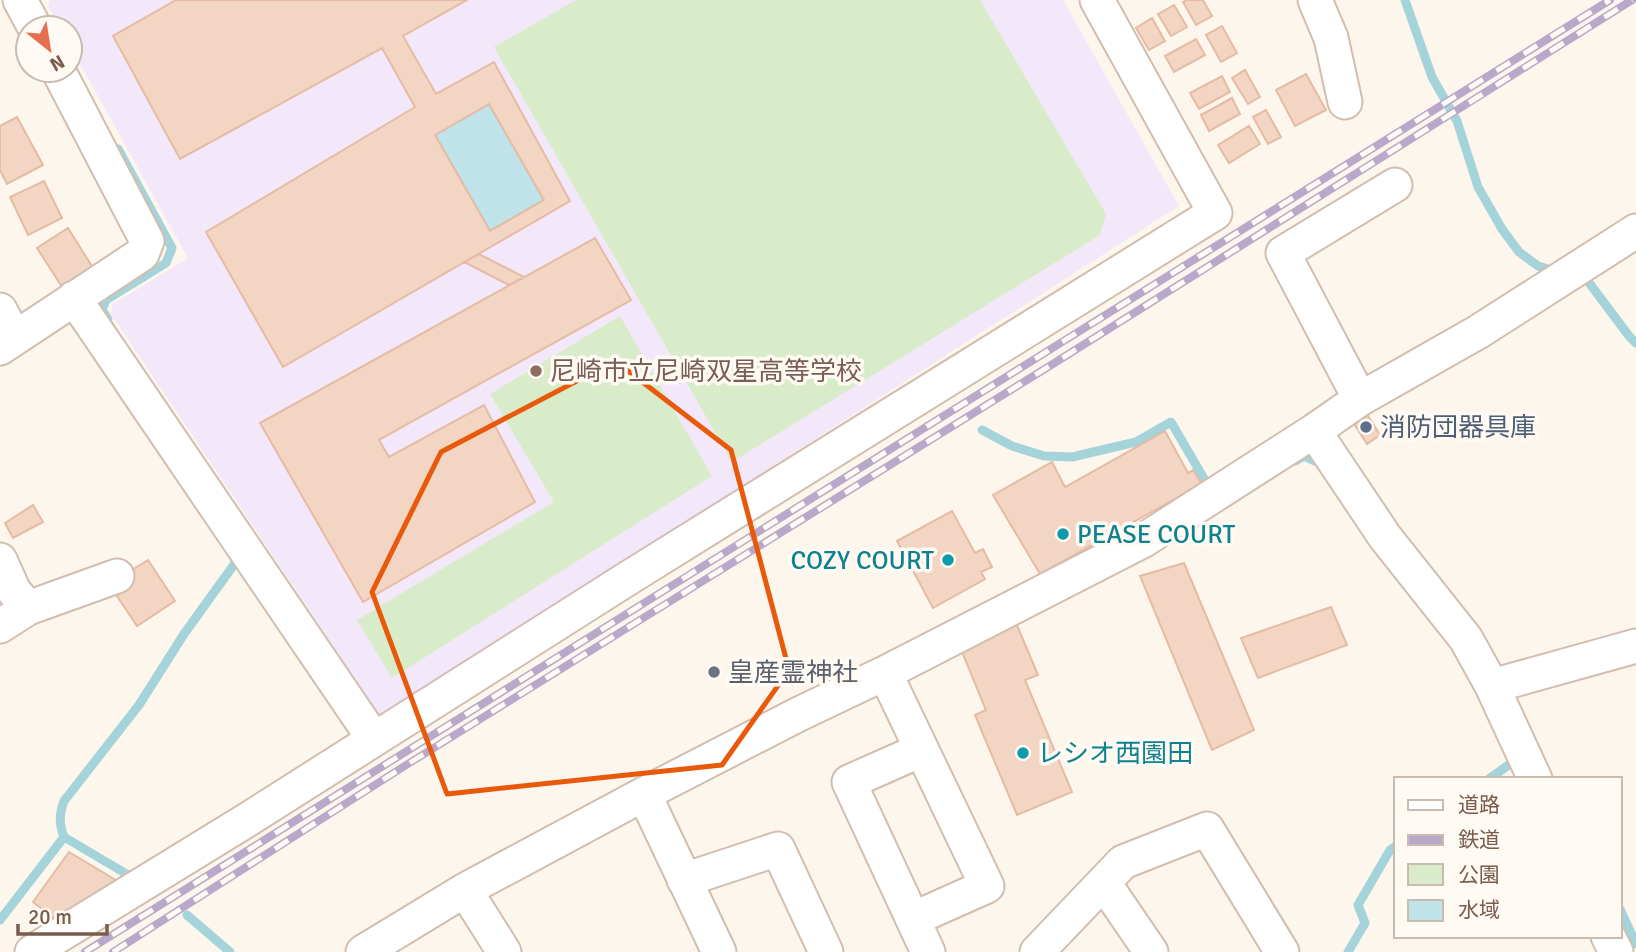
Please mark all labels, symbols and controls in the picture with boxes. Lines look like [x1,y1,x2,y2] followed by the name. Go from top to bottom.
[14,14,84,84] north arrow
[45,49,69,77] text: N
[550,356,862,388] place label: 尼崎市立尼崎双星高等学校
[528,363,544,379] marker: 尼崎市立尼崎双星高等学校
[1380,412,1536,444] place label: 消防団器具庫
[1358,419,1374,435] marker: 消防団器具庫
[1077,519,1236,551] place label: PEASE COURT
[1055,526,1071,542] marker: PEASE COURT
[790,545,934,577] place label: COZY COURT
[940,552,956,568] marker: COZY COURT
[728,657,858,689] place label: 皇産霊神社
[706,664,722,680] marker: 皇産霊神社
[1037,738,1193,770] place label: レシオ西園田
[1015,745,1031,761] marker: レシオ西園田
[1394,777,1622,938] legend
[1458,792,1500,818] text: 道路
[1458,827,1500,853] text: 鉄道
[1458,862,1500,888] text: 公園
[18,892,107,936] scale bar
[1458,897,1500,923] text: 水域
[28,904,72,930] text: 20 m

